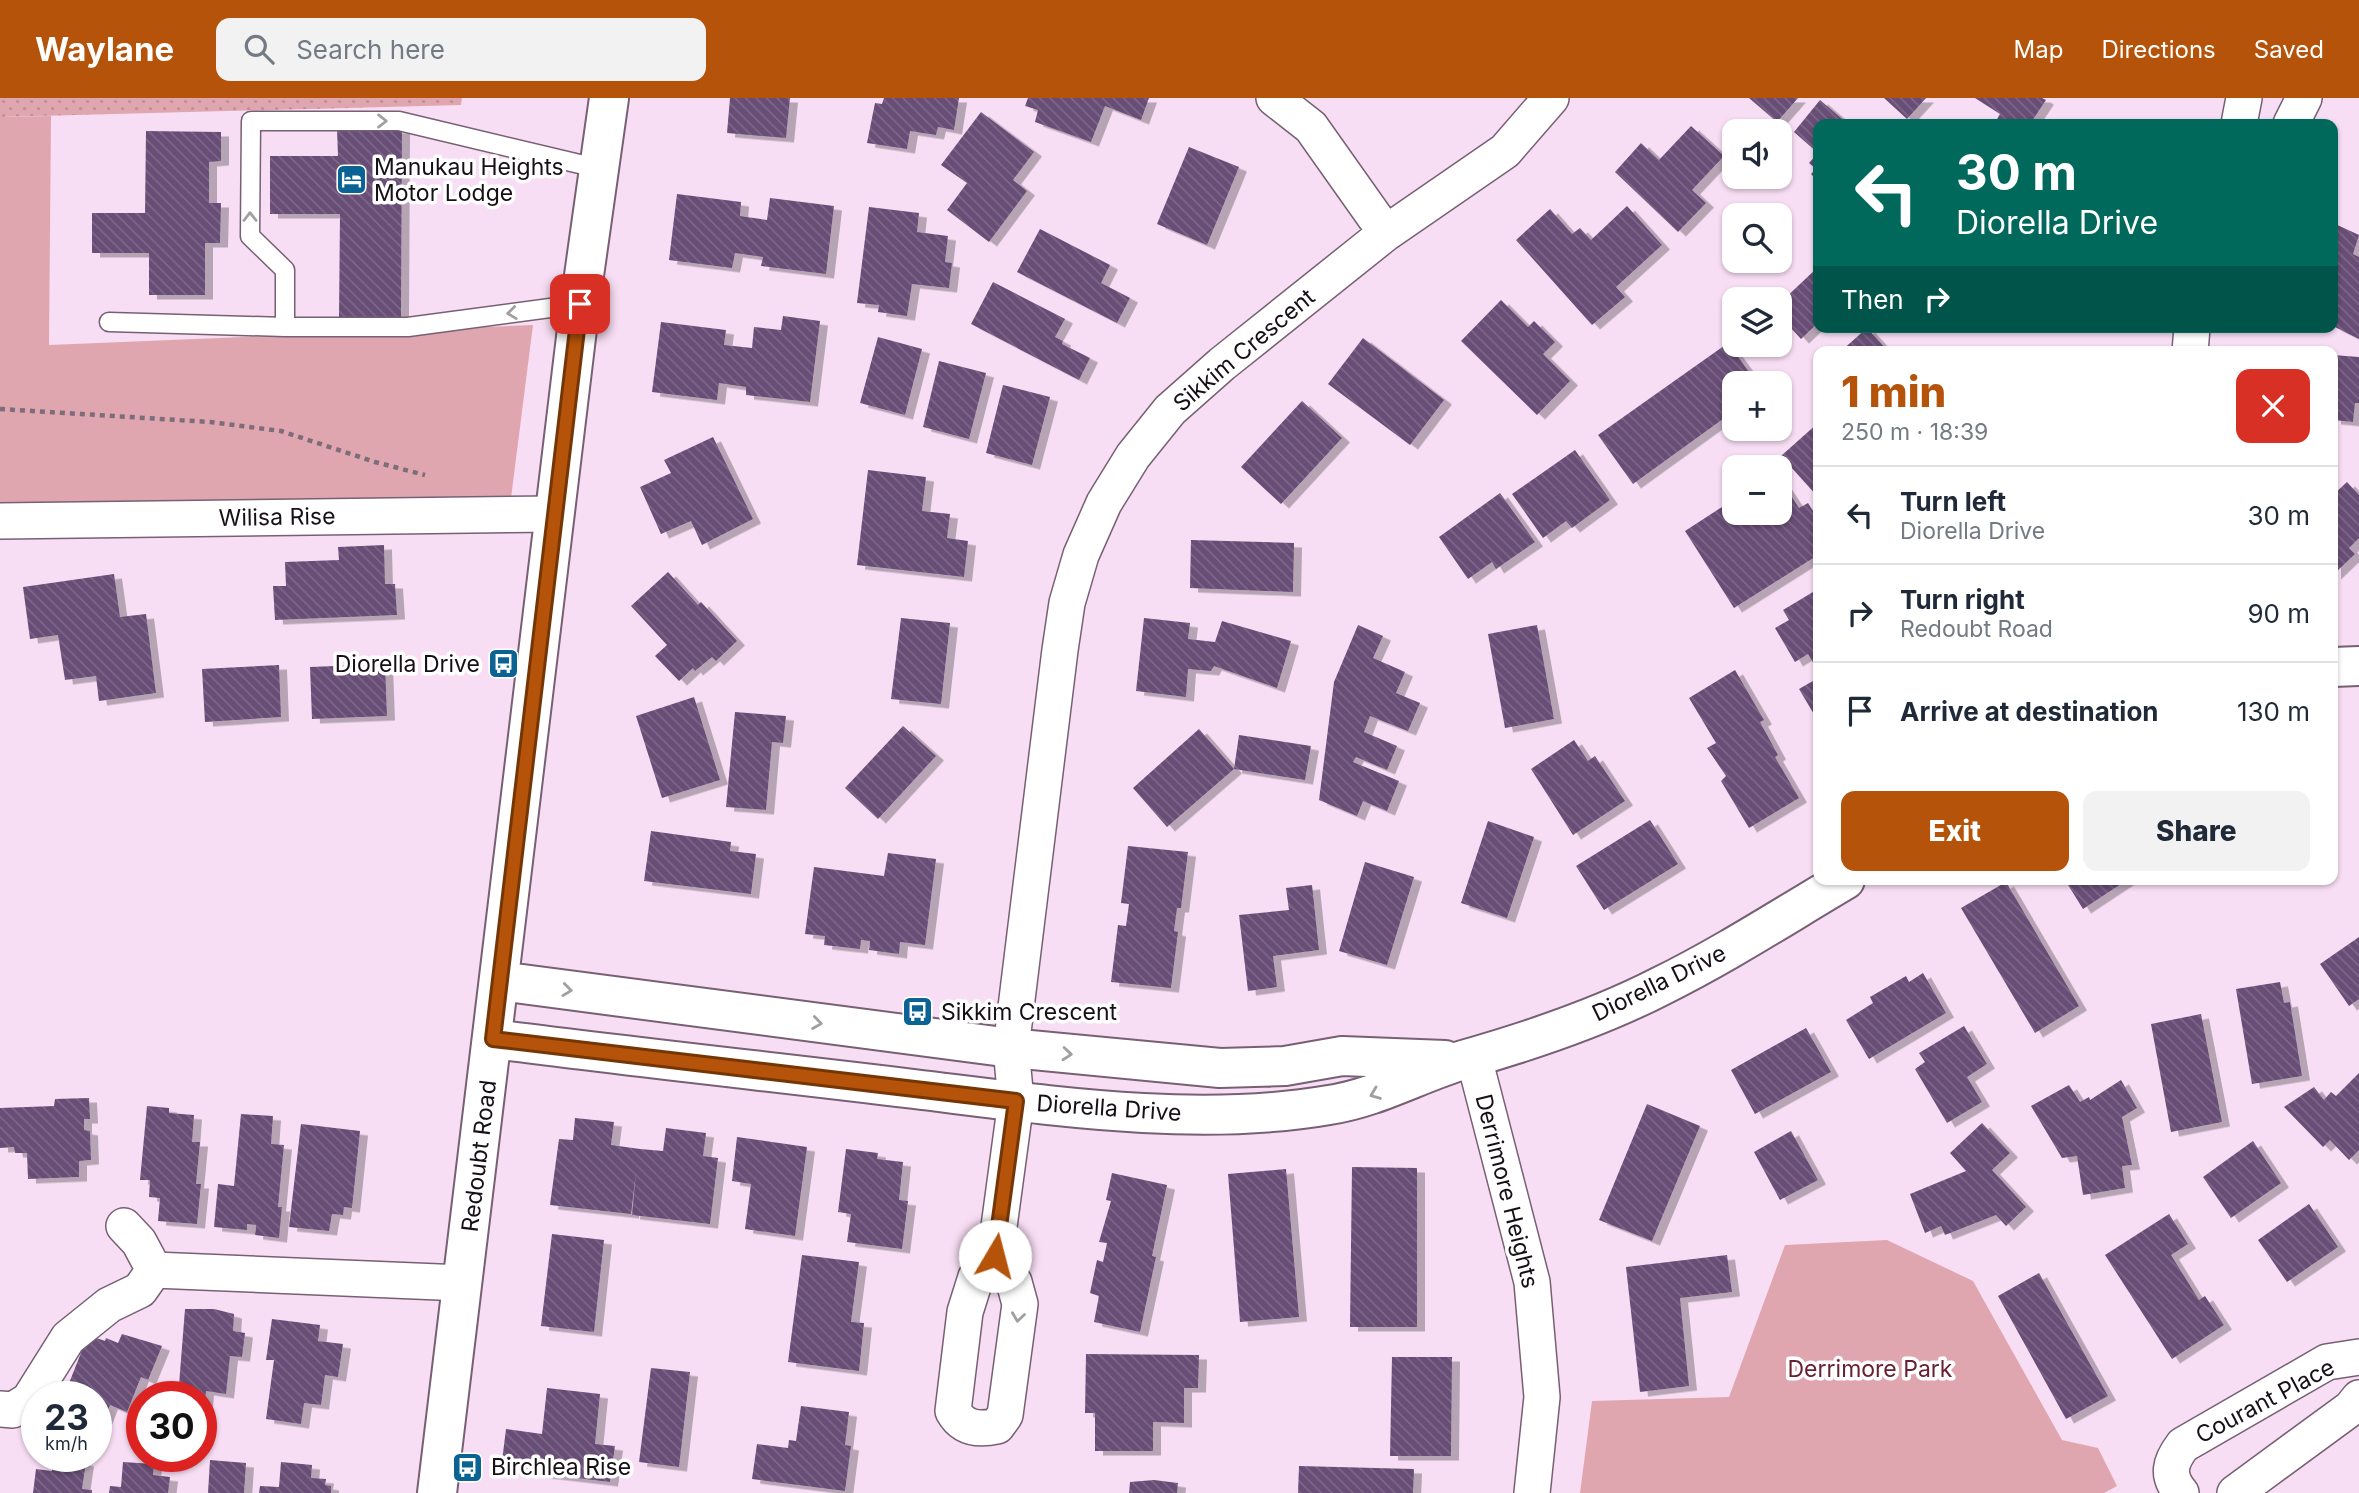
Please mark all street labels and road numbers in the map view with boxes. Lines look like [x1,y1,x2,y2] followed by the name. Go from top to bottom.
[1168,282,1321,417] street label: Sikkim Crescent
[218,502,336,532] street label: Wilisa Rise
[1588,939,1730,1027] street label: Diorella Drive
[456,1078,502,1234] street label: Redoubt Road
[1036,1089,1182,1127] street label: Diorella Drive
[1469,1091,1545,1291] street label: Derrimore Heights
[2191,1353,2339,1449] street label: Courant Place

